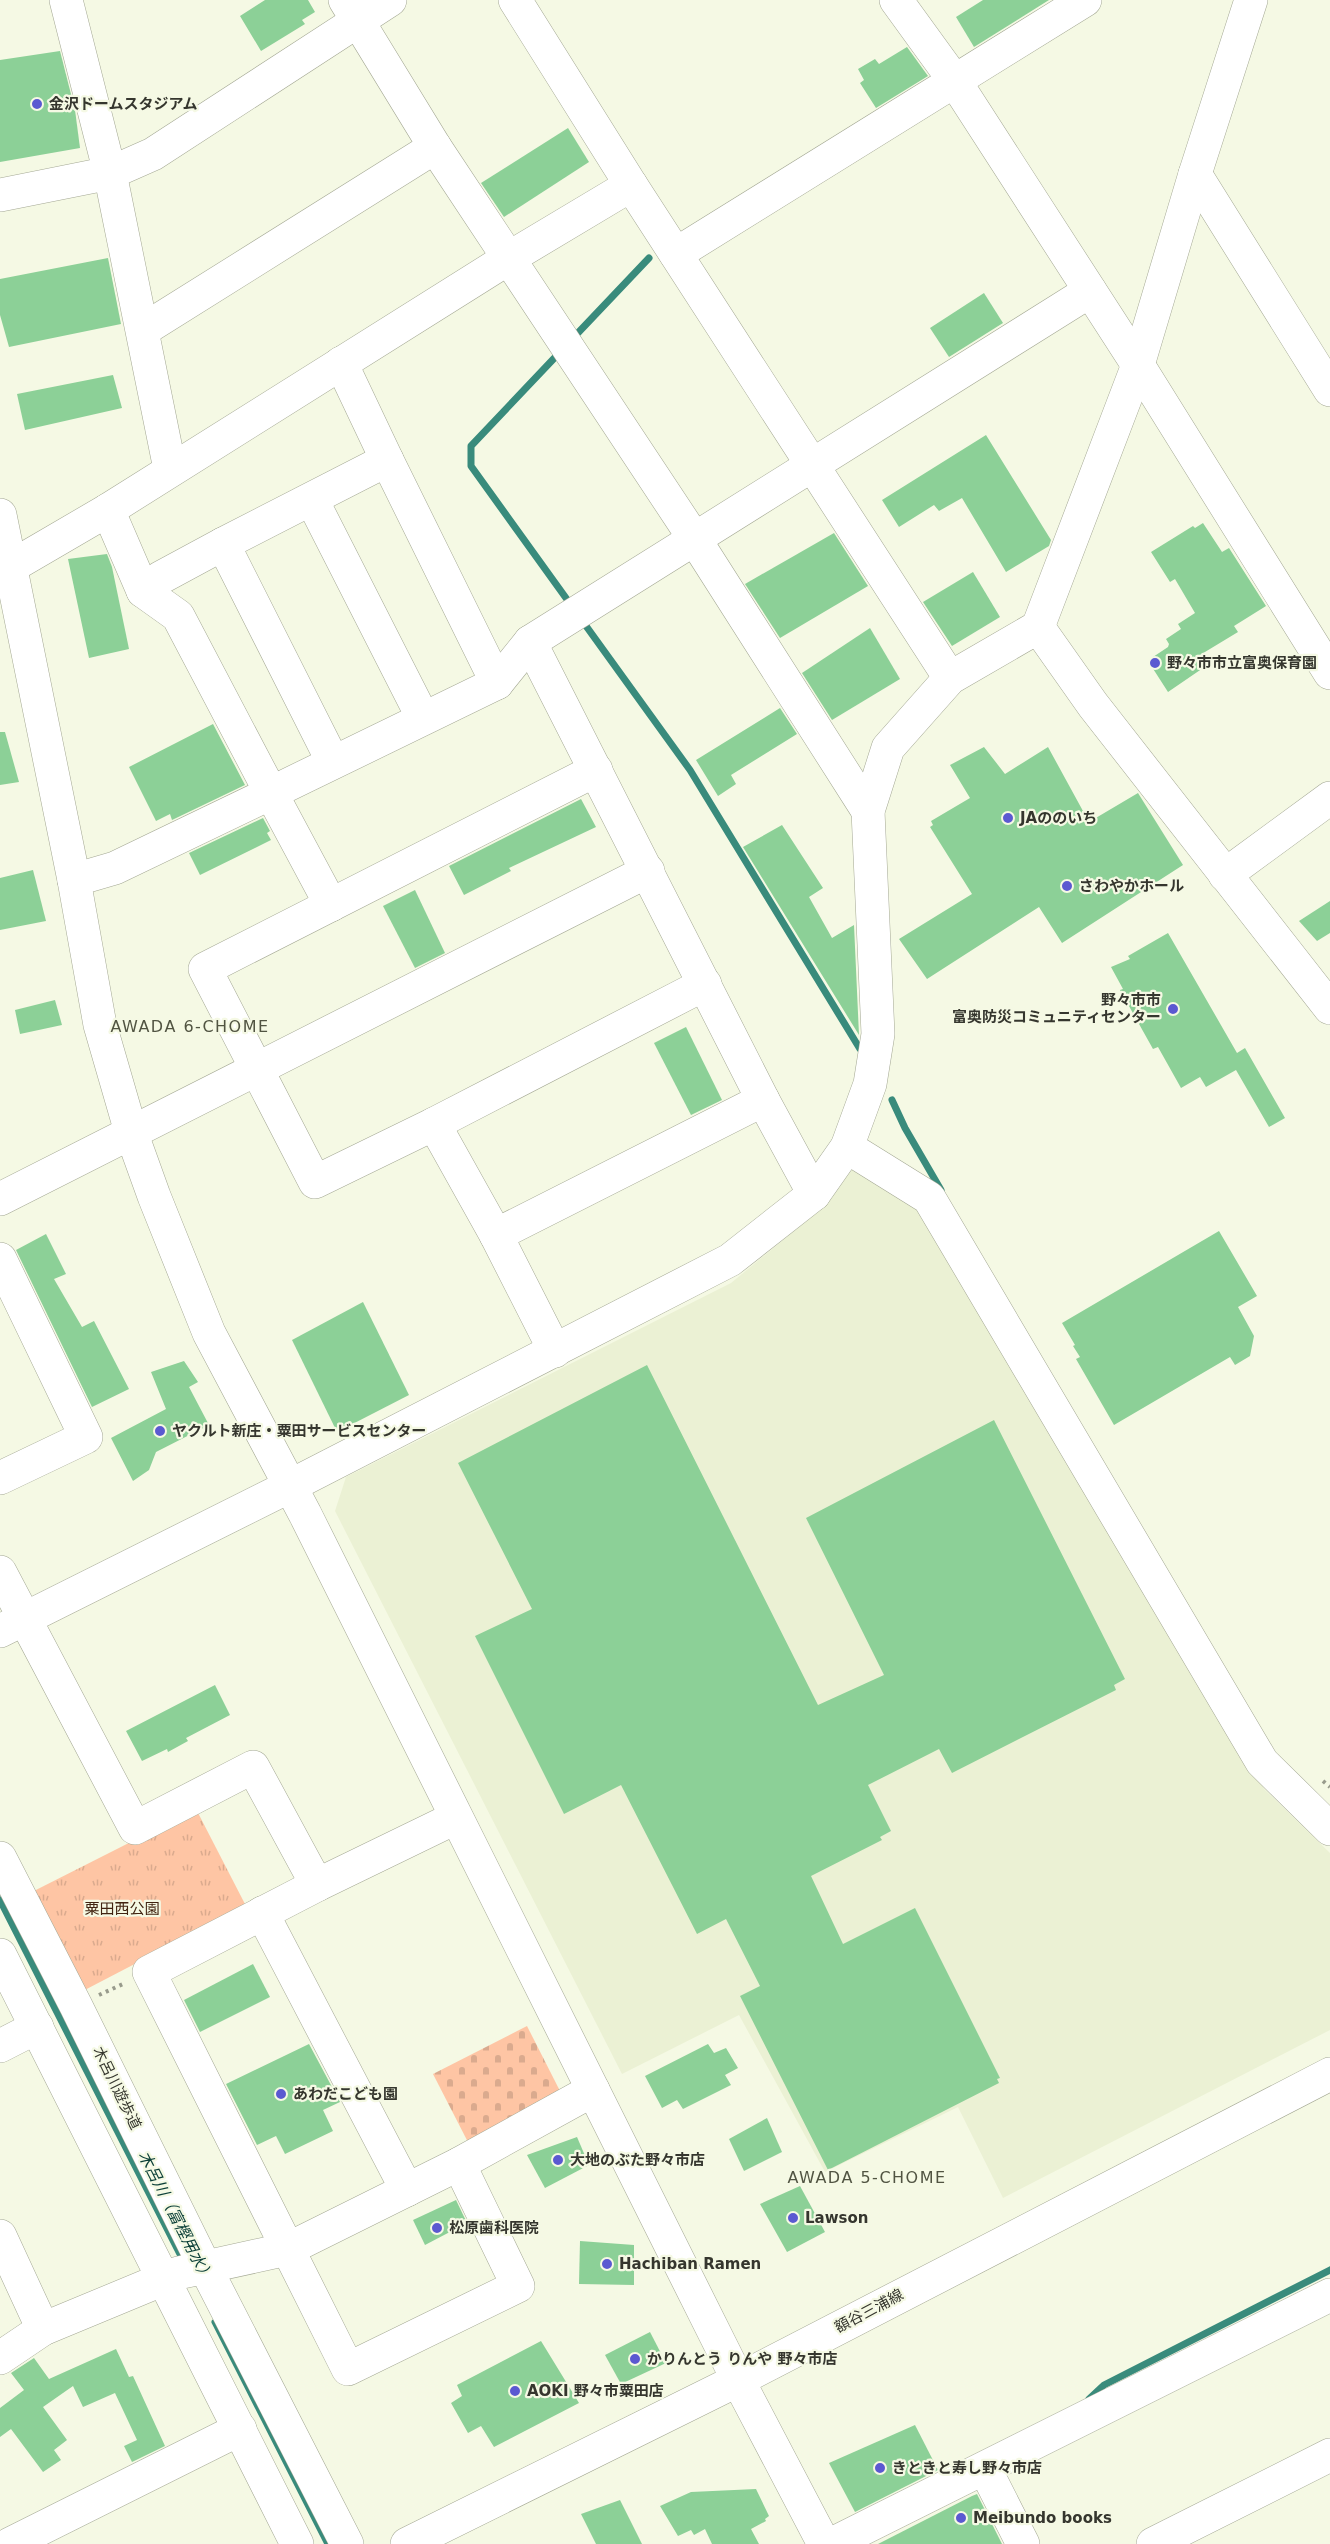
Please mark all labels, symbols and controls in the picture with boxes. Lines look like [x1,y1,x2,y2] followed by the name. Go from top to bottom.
[49,95,198,113] place label: 金沢ドームスタジアム
[30,97,44,111] marker: 金沢ドームスタジアム
[1167,654,1317,672] place label: 野々市市立富奥保育園
[1148,656,1162,670] marker: 野々市市立富奥保育園
[1019,809,1097,827] place label: JAののいち
[1001,811,1015,825] marker: JAののいち
[1079,877,1184,895] place label: さわやかホール
[1060,879,1074,893] marker: さわやかホール
[952,991,1161,1026] place label: 野々市市 富奥防災コミュニティセンター
[1166,1002,1180,1016] marker: 野々市市 富奥防災コミュニティセンター
[110,1017,270,1036] district label: AWADA 6-CHOME
[172,1422,427,1440] place label: ヤクルト新庄・粟田サービスセンター
[153,1424,167,1438] marker: ヤクルト新庄・粟田サービスセンター
[84,1900,160,1918] park label: 粟田西公園
[89,2044,145,2132] street label: 木呂川遊歩道
[293,2085,398,2103] place label: あわだこども園
[274,2087,288,2101] marker: あわだこども園
[134,2148,217,2285] water label: 木呂川（富樫用水）
[570,2151,705,2169] place label: 大地のぶた野々市店
[551,2153,565,2167] marker: 大地のぶた野々市店
[787,2168,947,2187] district label: AWADA 5-CHOME
[805,2209,868,2227] place label: Lawson
[786,2211,800,2225] marker: Lawson
[449,2219,539,2237] place label: 松原歯科医院
[430,2221,444,2235] marker: 松原歯科医院
[619,2255,761,2273] place label: Hachiban Ramen
[600,2257,614,2271] marker: Hachiban Ramen
[832,2285,906,2337] street label: 額谷三浦線
[647,2350,837,2368] place label: かりんとう りんや 野々市店
[628,2352,642,2366] marker: かりんとう りんや 野々市店
[527,2382,664,2400] place label: AOKI 野々市粟田店
[508,2384,522,2398] marker: AOKI 野々市粟田店
[892,2459,1042,2477] place label: きときと寿し野々市店
[873,2461,887,2475] marker: きときと寿し野々市店
[973,2509,1112,2527] place label: Meibundo books
[954,2511,968,2525] marker: Meibundo books

